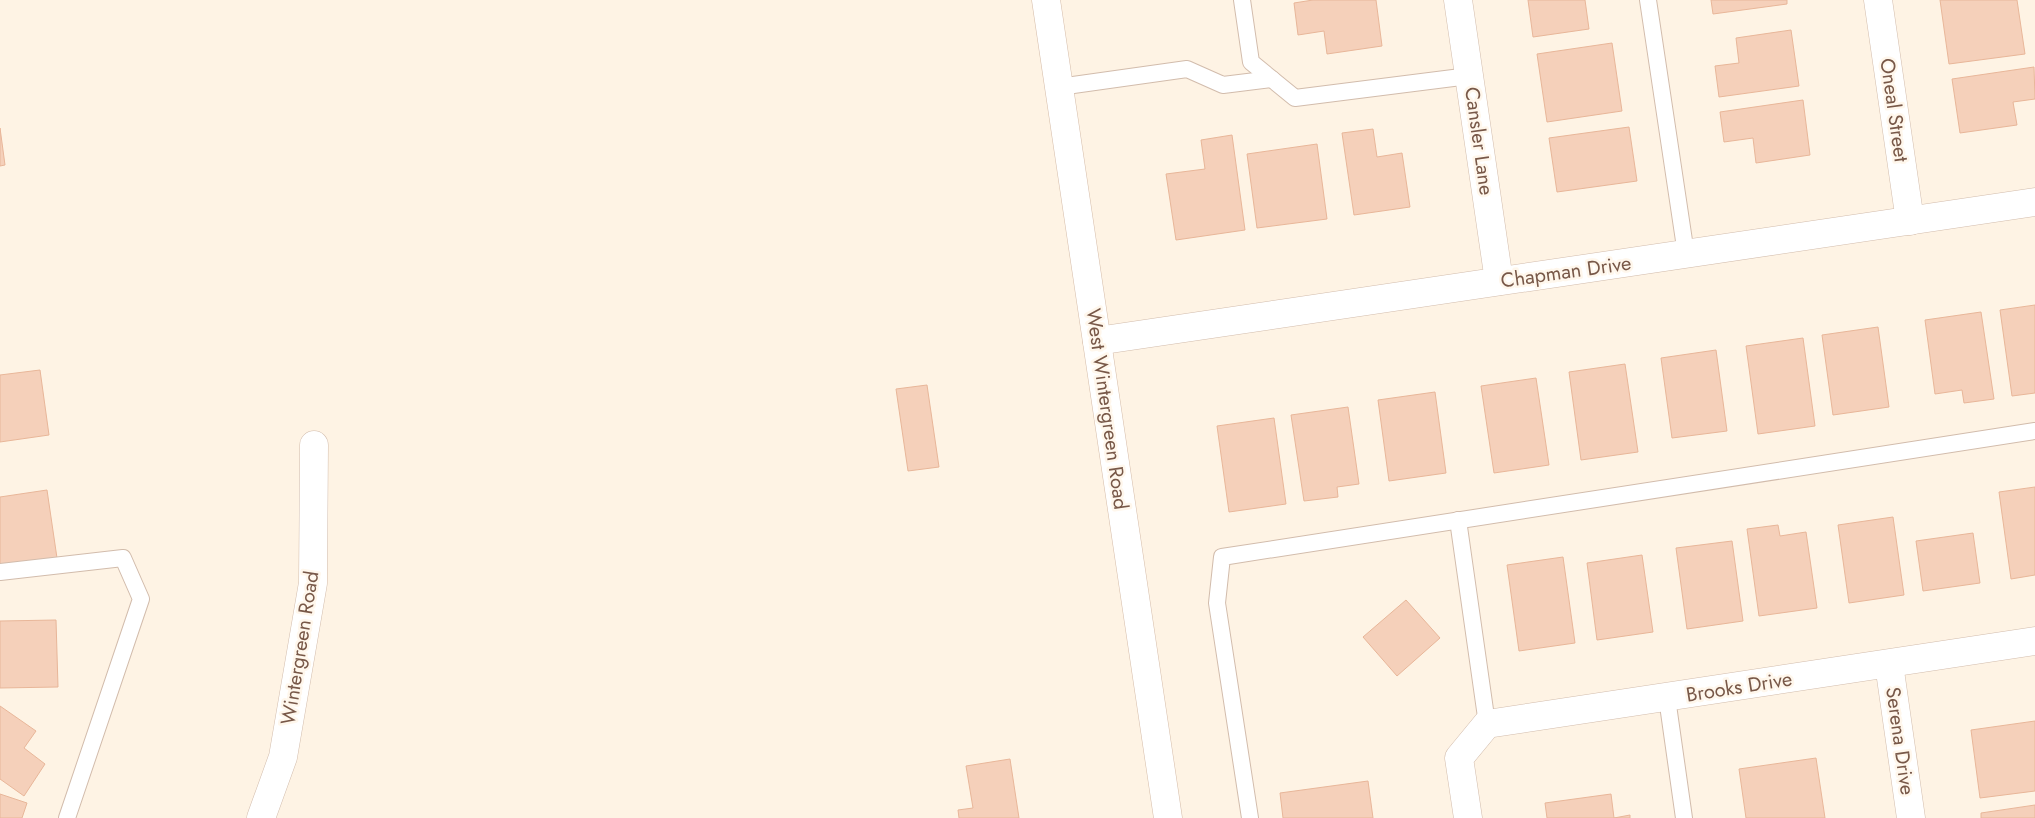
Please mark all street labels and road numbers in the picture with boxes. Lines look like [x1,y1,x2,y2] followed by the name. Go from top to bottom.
[1872,56,1916,164] street label: Oneal Street
[1457,85,1501,197] street label: Cansler Lane
[1499,248,1633,296] street label: Chapman Drive
[1079,307,1135,511] street label: West Wintergreen Road
[274,569,326,727] street label: Wintergreen Road
[1684,664,1794,710] street label: Brooks Drive
[1878,685,1922,797] street label: Serena Drive

